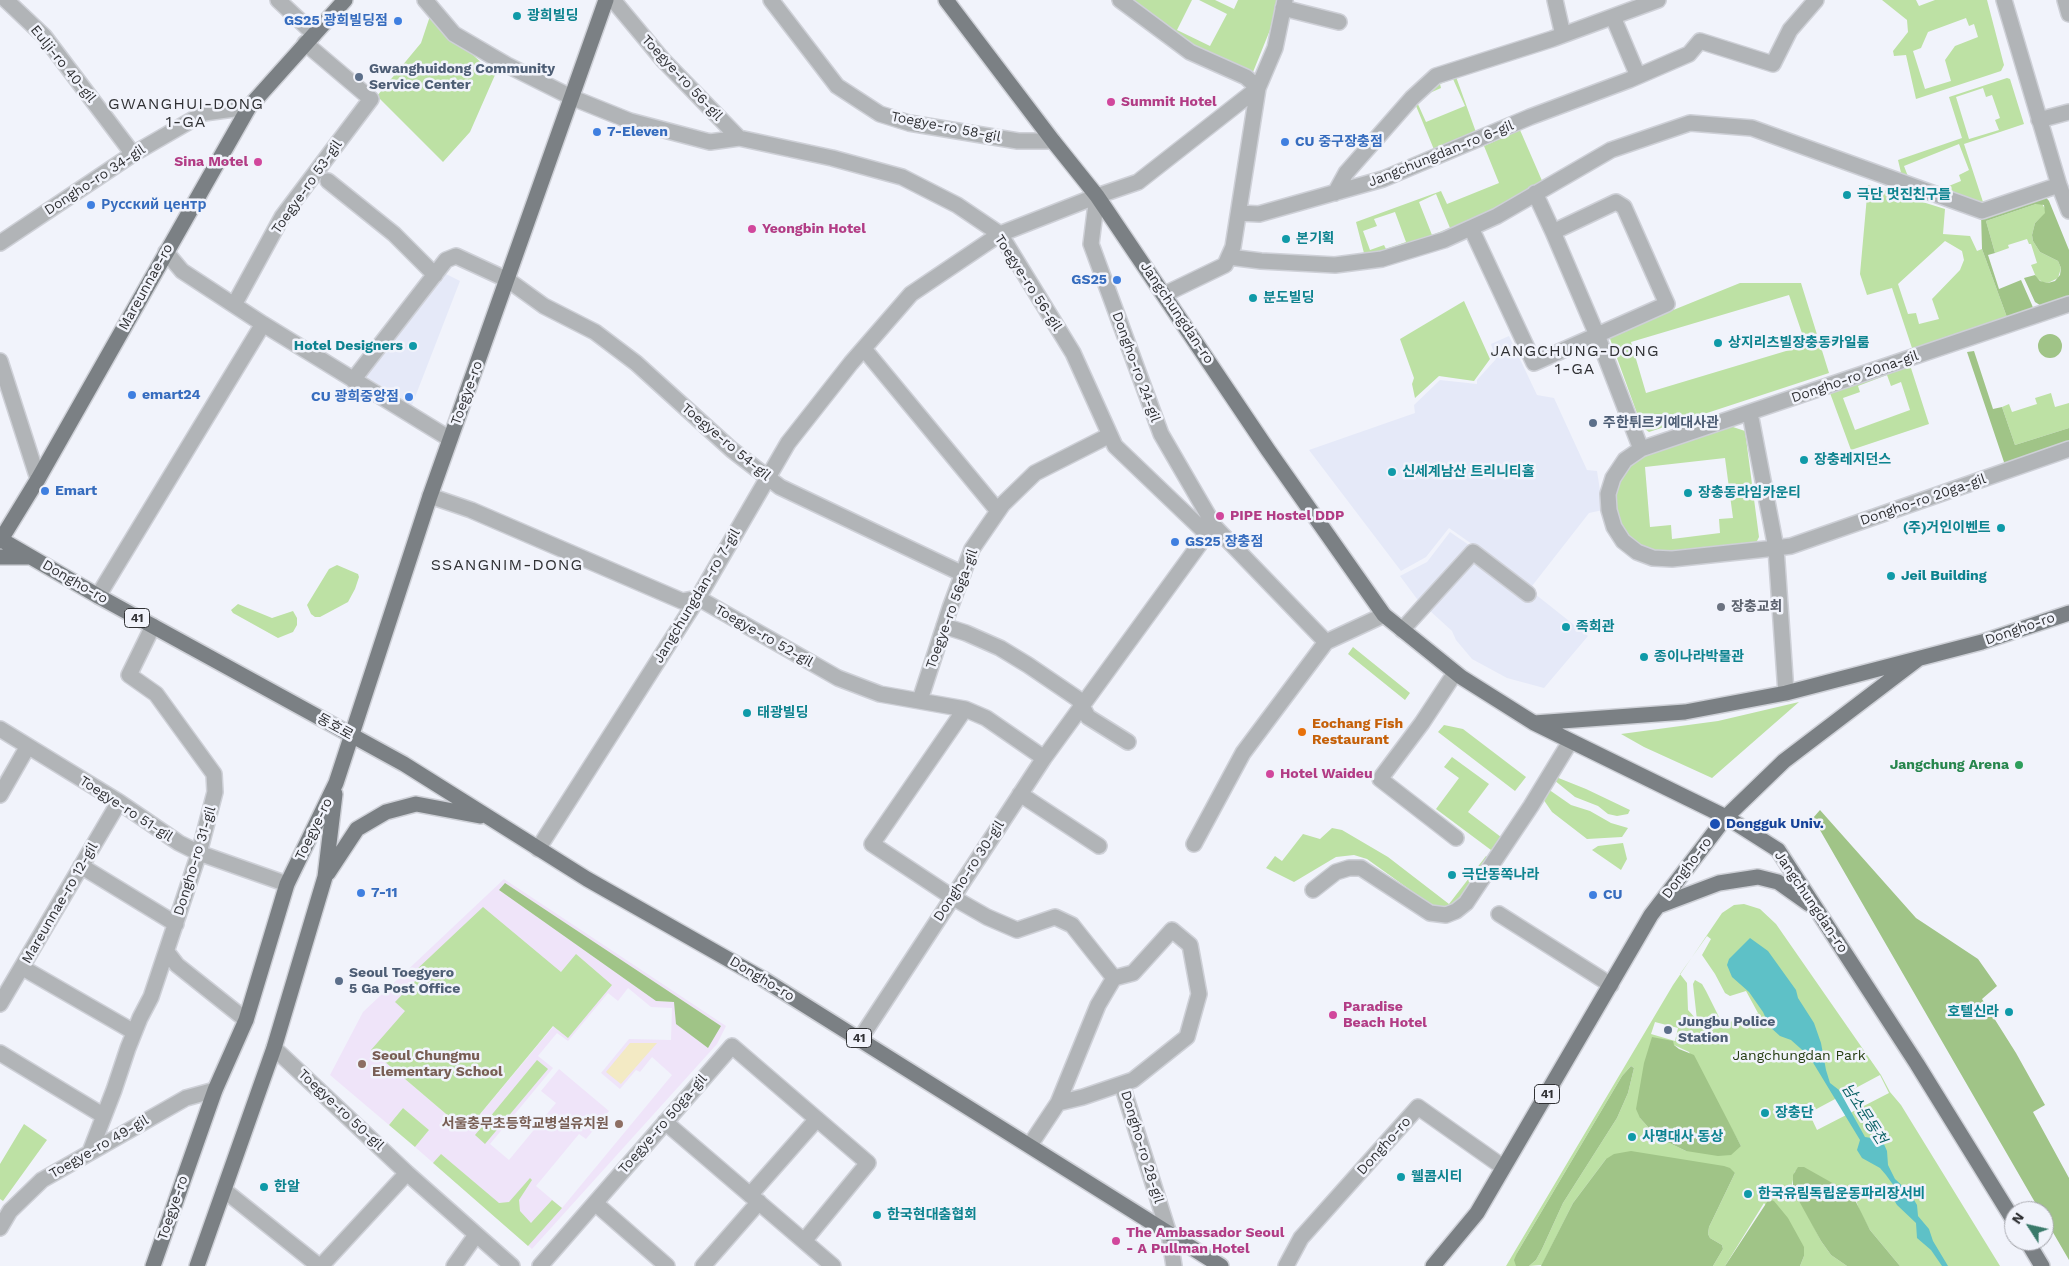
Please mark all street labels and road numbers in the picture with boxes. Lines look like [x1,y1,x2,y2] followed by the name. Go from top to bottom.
[27,22,99,106] street label: Eulji-ro 40-gil
[638,32,726,124] street label: Toegye-ro 56-gil
[890,108,1002,146] street label: Toegye-ro 58-gil
[1366,117,1516,191] street label: Jangchungdan-ro 6-gil
[268,137,346,237] street label: Toegye-ro 53-gil
[41,141,149,219] street label: Dongho-ro 34-gil
[991,232,1065,334] street label: Toegye-ro 56-gil
[115,241,177,333] street label: Mareunnae-ro
[1137,259,1217,367] street label: Jangchungdan-ro
[1108,309,1164,425] street label: Dongho-ro 24-gil
[1789,347,1921,407] street label: Dongho-ro 20na-gil
[448,359,486,427] street label: Toegye-ro
[678,400,774,484] street label: Toegye-ro 54-gil
[1858,471,1988,529] street label: Dongho-ro 20ga-gil
[650,526,744,666] street label: Jangchungdan-ro 7-gil
[923,547,981,671] street label: Toegye-ro 56ga-gil
[39,557,111,607] street label: Dongho-ro
[712,601,816,671] street label: Toegye-ro 52-gil
[124,608,150,628] road number: 41
[1983,609,2057,649] street label: Dongho-ro
[314,710,356,744] street label: 동호로
[76,773,176,845] street label: Toegye-ro 51-gil
[292,795,336,863] street label: Toegye-ro
[170,804,220,918] street label: Dongho-ro 31-gil
[930,817,1008,925] street label: Dongho-ro 30-gil
[1658,834,1716,902] street label: Dongho-ro
[18,839,102,967] street label: Mareunnae-ro 12-gil
[1771,848,1851,956] street label: Jangchungdan-ro
[727,953,797,1005] street label: Dongho-ro
[846,1028,872,1048] road number: 41
[295,1066,387,1154] street label: Toegye-ro 50-gil
[615,1071,711,1177] street label: Toegye-ro 50ga-gil
[1534,1084,1560,1104] road number: 41
[1117,1089,1167,1205] street label: Dongho-ro 28-gil
[46,1112,152,1182] street label: Toegye-ro 49-gil
[1353,1113,1415,1179] street label: Dongho-ro
[154,1174,192,1242] street label: Toegye-ro

